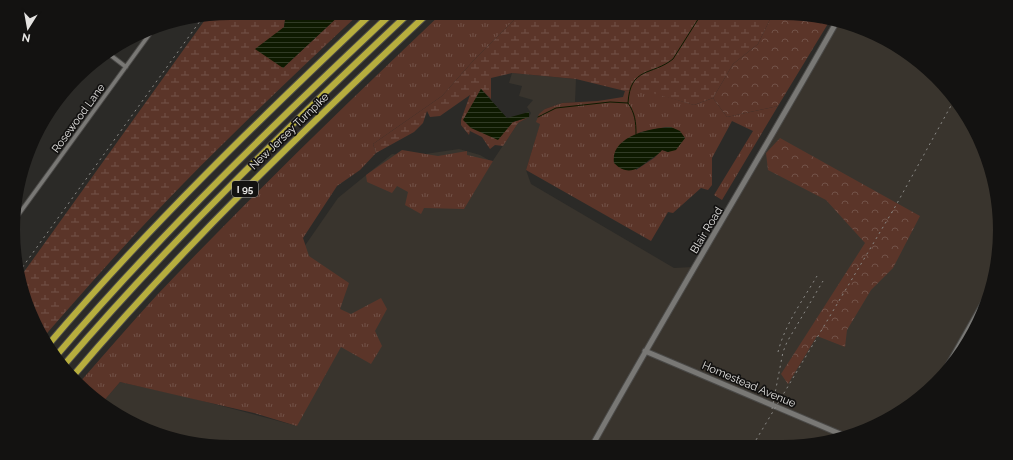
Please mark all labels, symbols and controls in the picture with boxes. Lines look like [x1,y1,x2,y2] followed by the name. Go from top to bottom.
[8,8,48,48] north arrow
[21,30,32,45] text: N
[49,81,108,155] street label: Rosewood Lane
[247,90,332,172] street label: New Jersey Turnpike
[232,181,258,197] road number: I 95
[688,205,725,256] street label: Blair Road
[700,359,798,410] street label: Homestead Avenue

